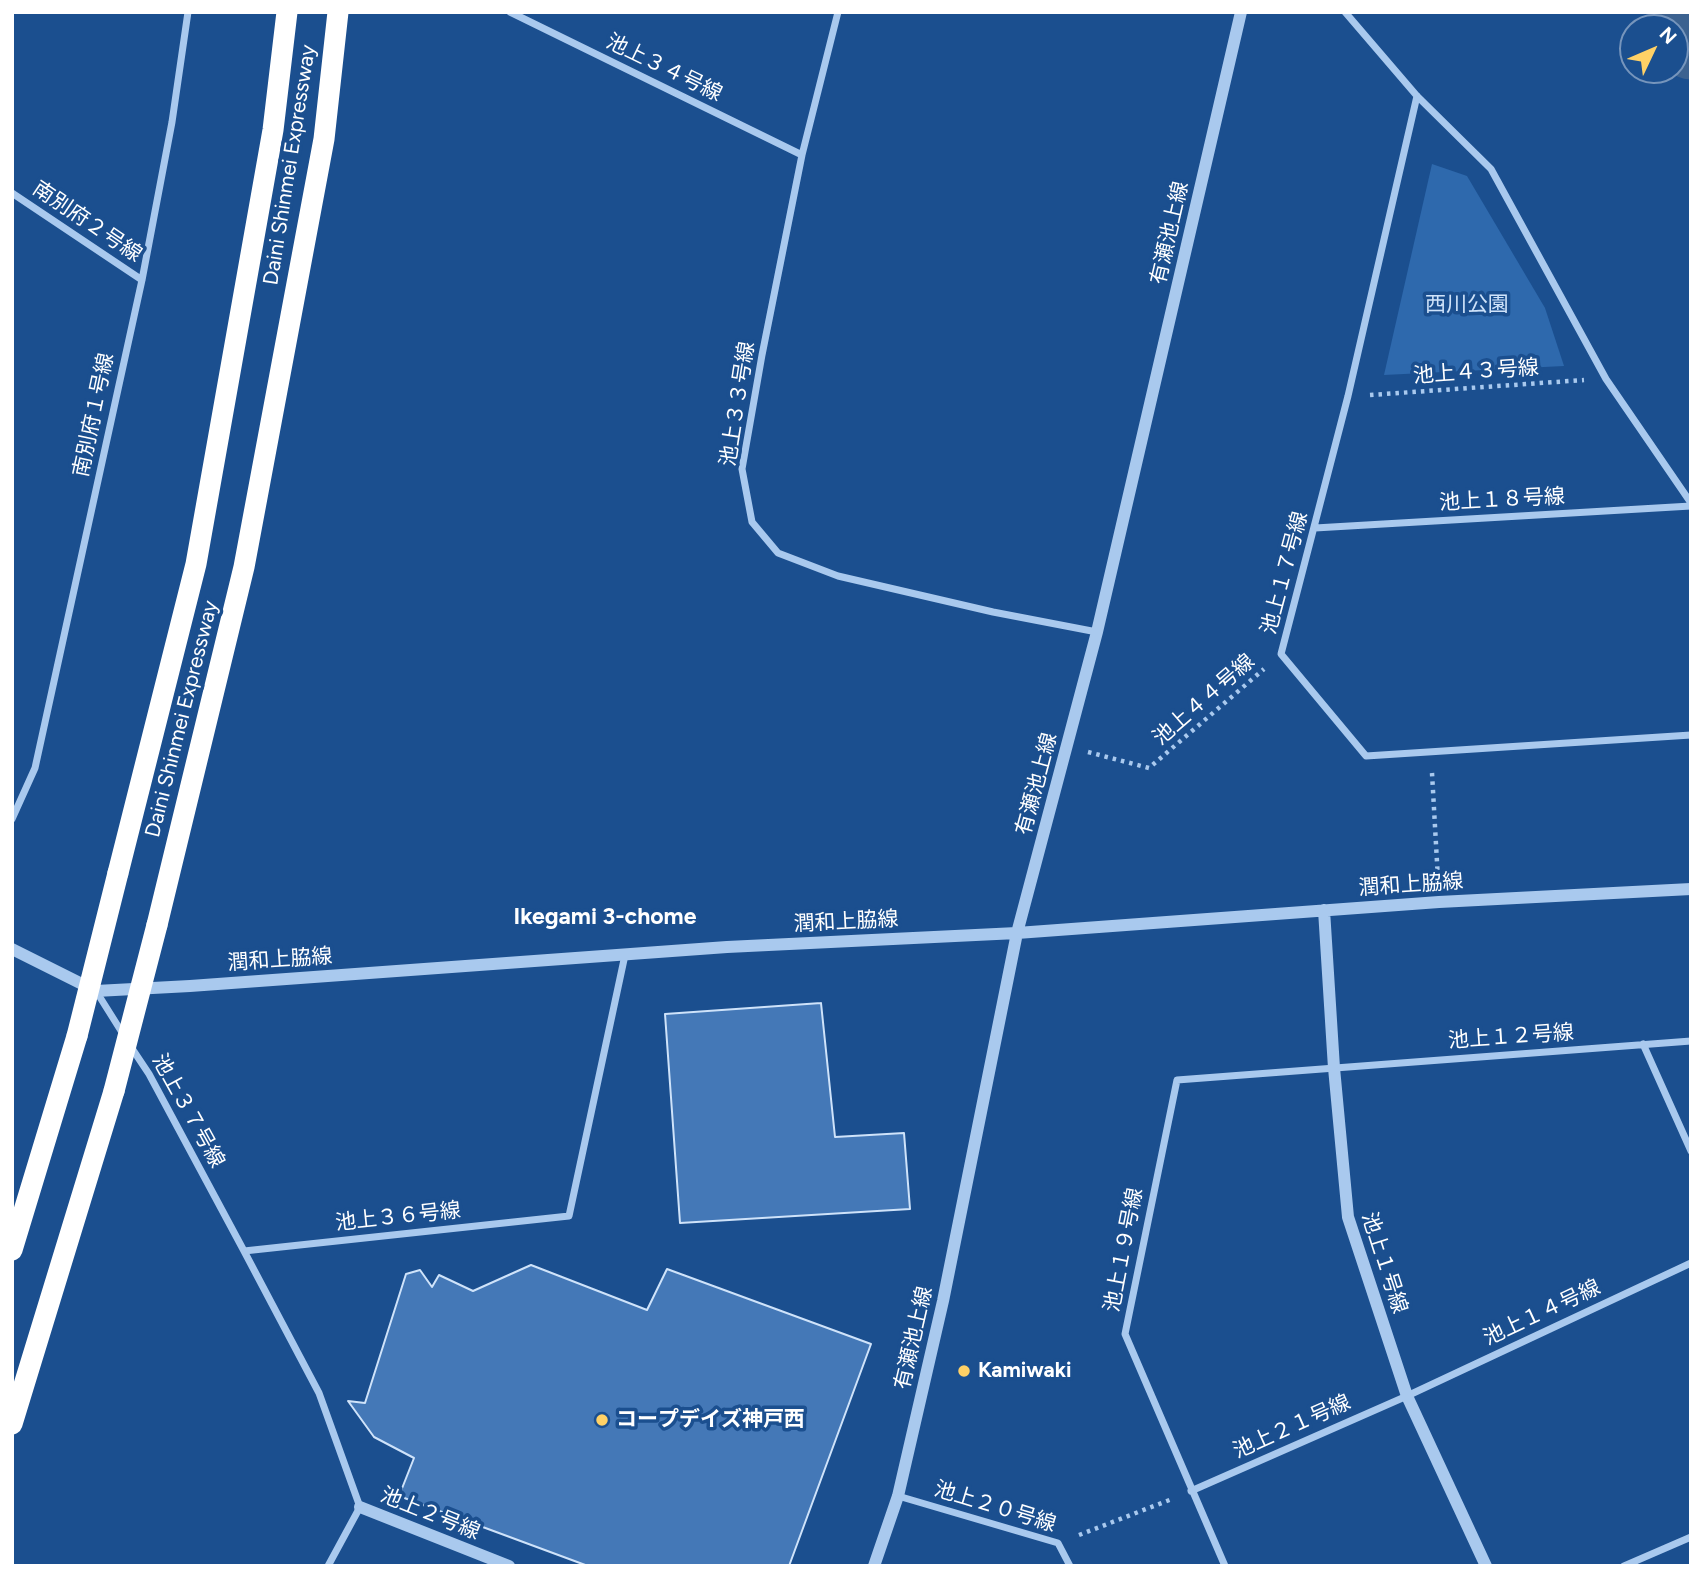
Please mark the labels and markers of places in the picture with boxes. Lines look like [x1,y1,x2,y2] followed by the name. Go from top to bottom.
[978,1358,1072,1384] place label: Kamiwaki
[956,1363,972,1379] marker: Kamiwaki
[616,1407,805,1433] place label: コープデイズ神戸西
[594,1412,610,1428] marker: コープデイズ神戸西

